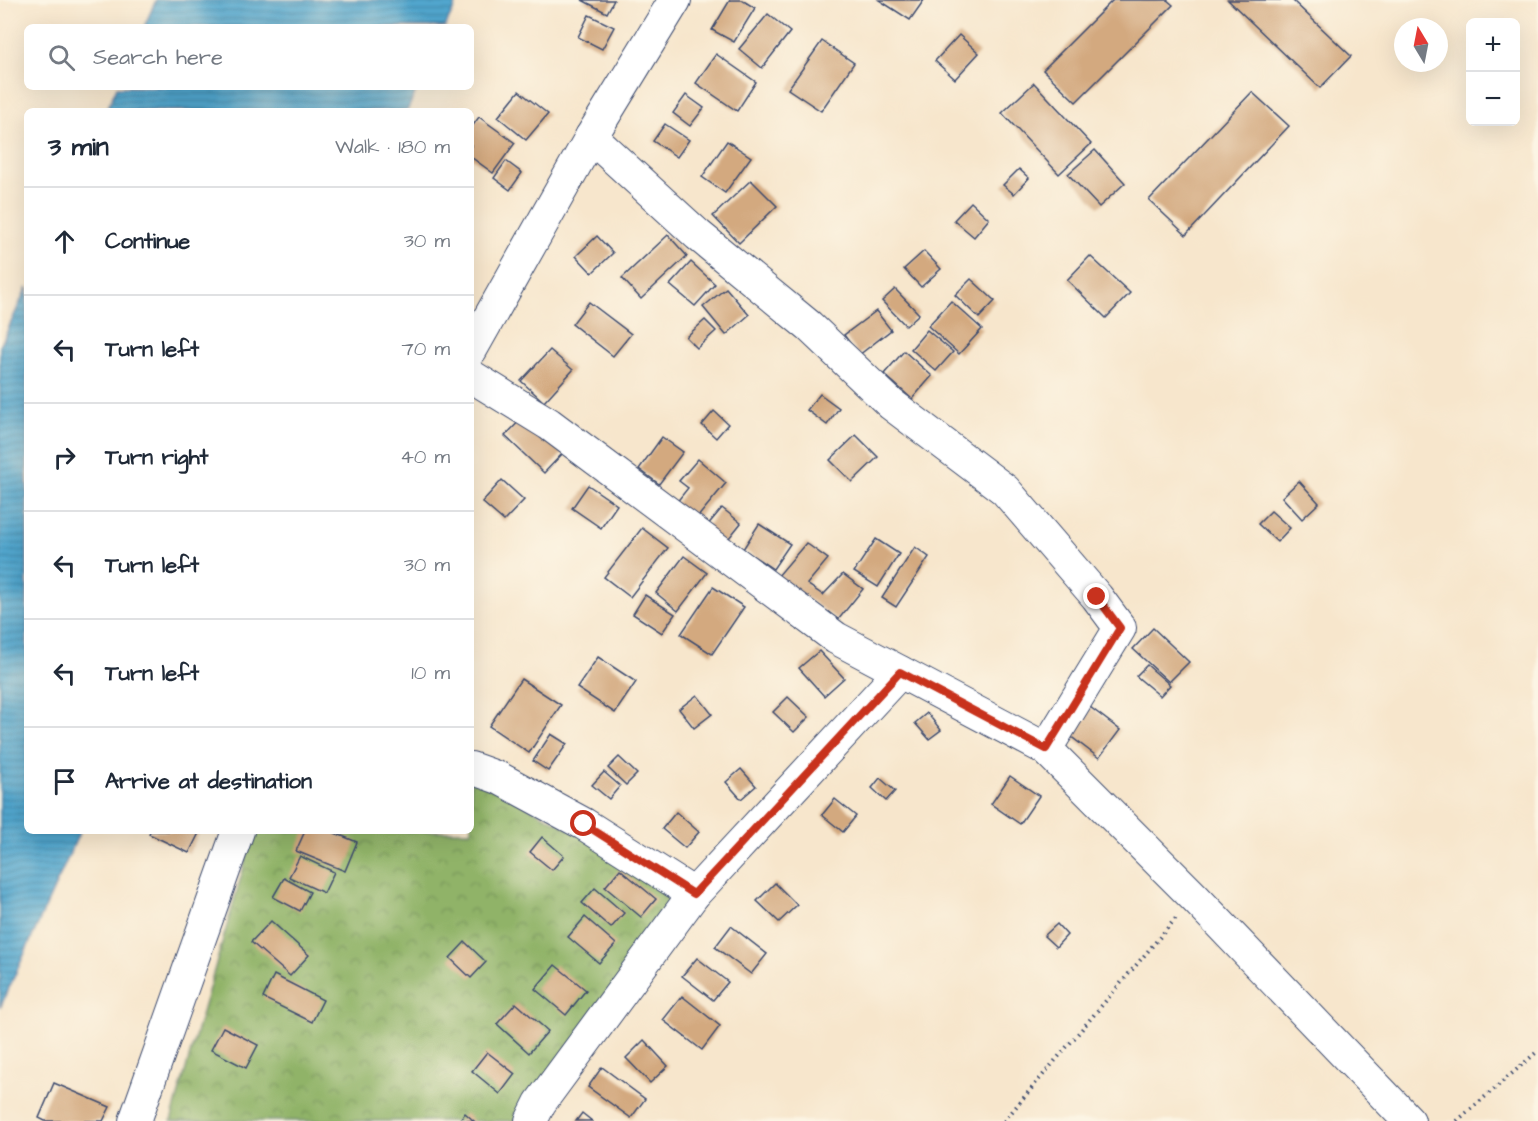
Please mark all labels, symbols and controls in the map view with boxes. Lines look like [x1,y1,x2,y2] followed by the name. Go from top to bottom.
[1394,18,1448,72] north arrow
[1466,18,1520,126] map controls
[1466,18,1520,72] button: +
[24,24,474,90] search box
[45,41,78,74] icon: search
[93,42,223,73] text: Search here
[1466,72,1520,126] button: −
[48,129,109,165] text: 3 min
[335,133,450,161] text: Walk · 180 m
[48,225,81,258] icon: ahead
[105,226,190,257] text: Continue
[404,227,450,255] text: 30 m
[48,333,81,366] icon: left
[105,334,199,365] text: Turn left
[402,335,450,363] text: 70 m
[48,441,81,474] icon: right
[105,442,208,473] text: Turn right
[400,443,450,471] text: 40 m
[48,549,81,582] icon: left
[105,550,199,581] text: Turn left
[404,551,450,579] text: 30 m
[1083,583,1109,609] route end
[48,657,81,690] icon: left
[105,658,199,689] text: Turn left
[411,659,450,687] text: 10 m
[48,765,81,798] icon: arrive
[105,766,312,797] text: Arrive at destination
[570,810,596,836] route start

